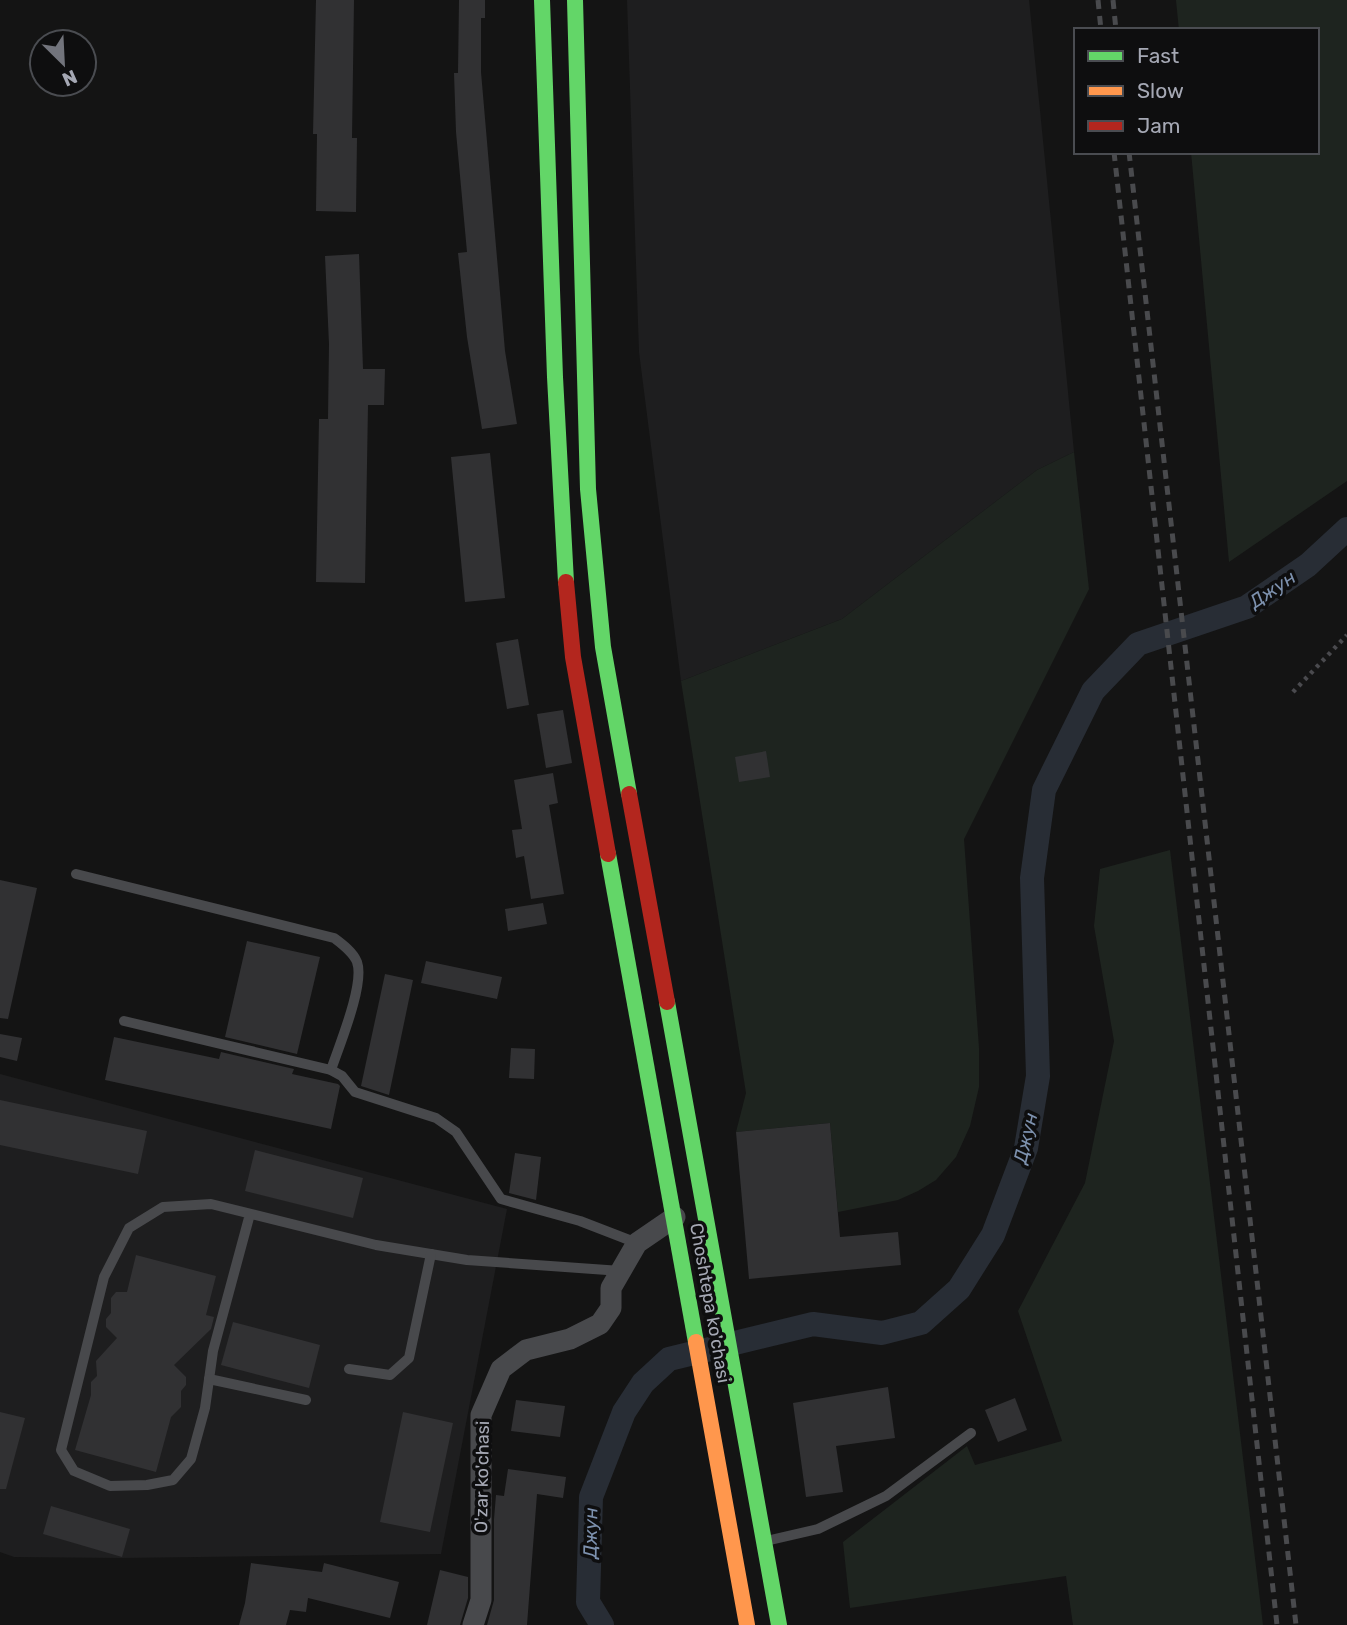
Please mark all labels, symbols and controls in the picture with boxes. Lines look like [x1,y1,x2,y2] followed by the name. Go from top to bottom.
[28,28,98,98] north arrow
[1074,28,1319,154] legend
[1137,43,1179,68] text: Fast
[59,65,81,91] text: N
[1137,78,1184,103] text: Slow
[1137,113,1181,138] text: Jam
[1243,565,1300,614] water label: Джун
[1008,1110,1043,1167] water label: Джун
[685,1221,735,1385] street label: Choshtepa ko'chasi
[470,1421,494,1533] street label: O'zar ko'chasi
[579,1507,602,1561] water label: Джун

